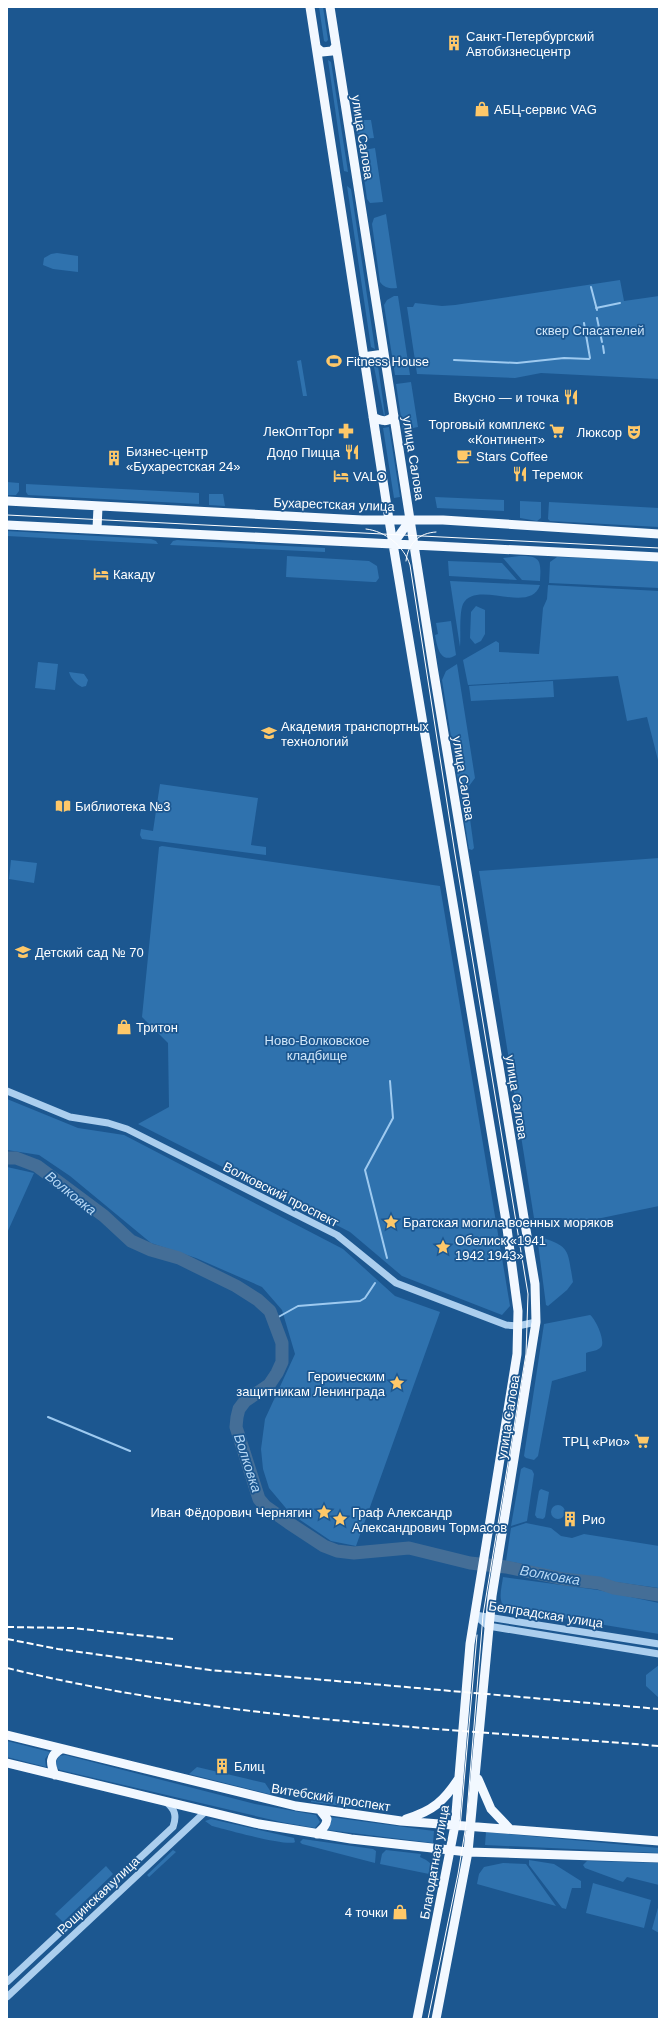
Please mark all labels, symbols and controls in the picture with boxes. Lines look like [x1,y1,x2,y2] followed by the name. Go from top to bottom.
[466,29,594,59] place label: Санкт-Петербургский Автобизнесцентр
[445,34,463,52] building icon: Санкт-Петербургский Автобизнесцентр
[348,94,377,181] street label: улица Салова
[473,100,491,118] shop icon: АБЦ-сервис VAG
[494,102,597,117] place label: АБЦ-сервис VAG
[536,323,644,338] park label: cквер Спасателей
[325,352,343,370] sports icon: Fitness House
[346,354,429,369] place label: Fitness House
[562,388,580,406] restaurant icon: Вкусно — и точка
[453,390,560,405] place label: Вкусно — и точка
[399,415,428,502] street label: улица Салова
[429,417,545,447] place label: Торговый комплекс «Континент»
[337,422,355,440] pharmacy icon: ЛекОптТорг
[548,422,566,440] supermarket icon: Торговый комплекс «Континент»
[625,423,643,441] theatre icon: Люксор
[263,424,334,439] place label: ЛекОптТорг
[577,425,622,440] place label: Люксор
[343,443,361,461] restaurant icon: Додо Пицца
[126,444,240,474] place label: Бизнес-центр «Бухарестская 24»
[267,445,341,460] place label: Додо Пицца
[455,447,473,465] cafe icon: Stars Coffee
[105,449,123,467] building icon: Бизнес-центр «Бухарестская 24»
[476,449,548,464] place label: Stars Coffee
[511,465,529,483] restaurant icon: Теремок
[332,467,350,485] hotel icon: VALO
[532,467,583,482] place label: Теремок
[353,469,387,484] place label: VALO
[273,495,396,514] street label: Бухарестская улица
[92,565,110,583] hotel icon: Какаду
[113,567,156,582] place label: Какаду
[281,719,429,749] place label: Академия транспортных технологий
[260,724,278,742] school or university icon: Академия транспортных технологий
[449,735,478,822] street label: улица Салова
[54,797,72,815] library icon: Библиотека №3
[75,799,170,814] place label: Библиотека №3
[14,943,32,961] school or university icon: Детский сад № 70
[35,945,144,960] place label: Детский сад № 70
[115,1018,133,1036] shop icon: Тритон
[136,1020,178,1035] place label: Тритон
[265,1033,369,1063] park label: Ново-Волковское кладбище
[502,1054,531,1141] street label: улица Салова
[221,1159,341,1230] street label: Волковский проспект
[42,1168,100,1218] water label: Волковка
[382,1213,400,1231] place icon: Братская могила военных моряков
[403,1215,614,1230] place label: Братская могила военных моряков
[455,1233,546,1263] place label: Обелиск «1941 1942 1943»
[434,1238,452,1256] place icon: Обелиск «1941 1942 1943»
[236,1369,386,1399] place label: Героическим защитникам Ленинграда
[494,1373,523,1460] street label: улица Салова
[388,1374,406,1392] place icon: Героическим защитникам Ленинграда
[231,1432,265,1495] water label: Волковка
[633,1432,651,1450] supermarket icon: ТРЦ «Рио»
[563,1434,630,1449] place label: ТРЦ «Рио»
[315,1503,333,1521] place icon: Иван Фёдорович Чернягин
[150,1505,312,1520] place label: Иван Фёдорович Чернягин
[352,1505,507,1535] place label: Граф Александр Александрович Тормасов
[331,1510,349,1528] place icon: Граф Александр Александрович Тормасов
[561,1510,579,1528] building icon: Рио
[582,1512,605,1527] place label: Рио
[519,1562,582,1588] water label: Волковка
[488,1598,605,1631] street label: Белградская улица
[213,1757,231,1775] building icon: Блиц
[234,1759,265,1774] place label: Блиц
[270,1781,392,1814] street label: Витебский проспект
[417,1803,452,1920] street label: Благодатная улица
[54,1853,143,1937] street label: Рощинская улица
[391,1903,409,1921] shop icon: 4 точки
[345,1905,388,1920] place label: 4 точки

